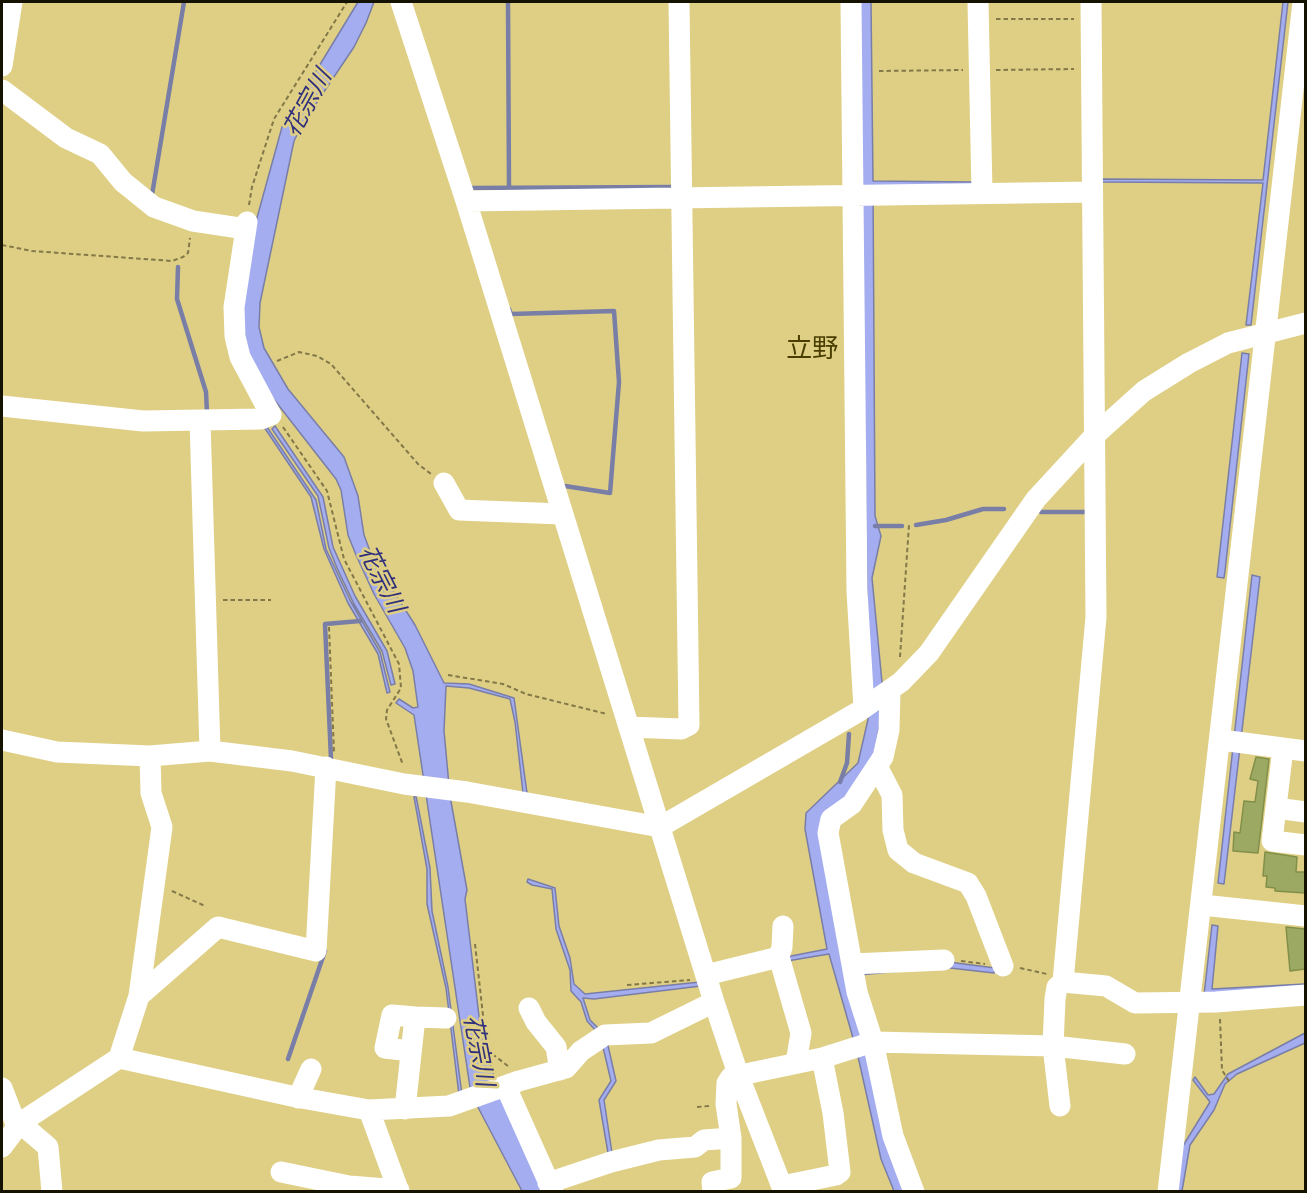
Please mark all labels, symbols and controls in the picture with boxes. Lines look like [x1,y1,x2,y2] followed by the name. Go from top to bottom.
[279,66,339,142] water label: 花宗川
[786,335,838,367] district label: 立野
[351,541,409,619] water label: 花宗川
[456,1013,498,1089] water label: 花宗川

